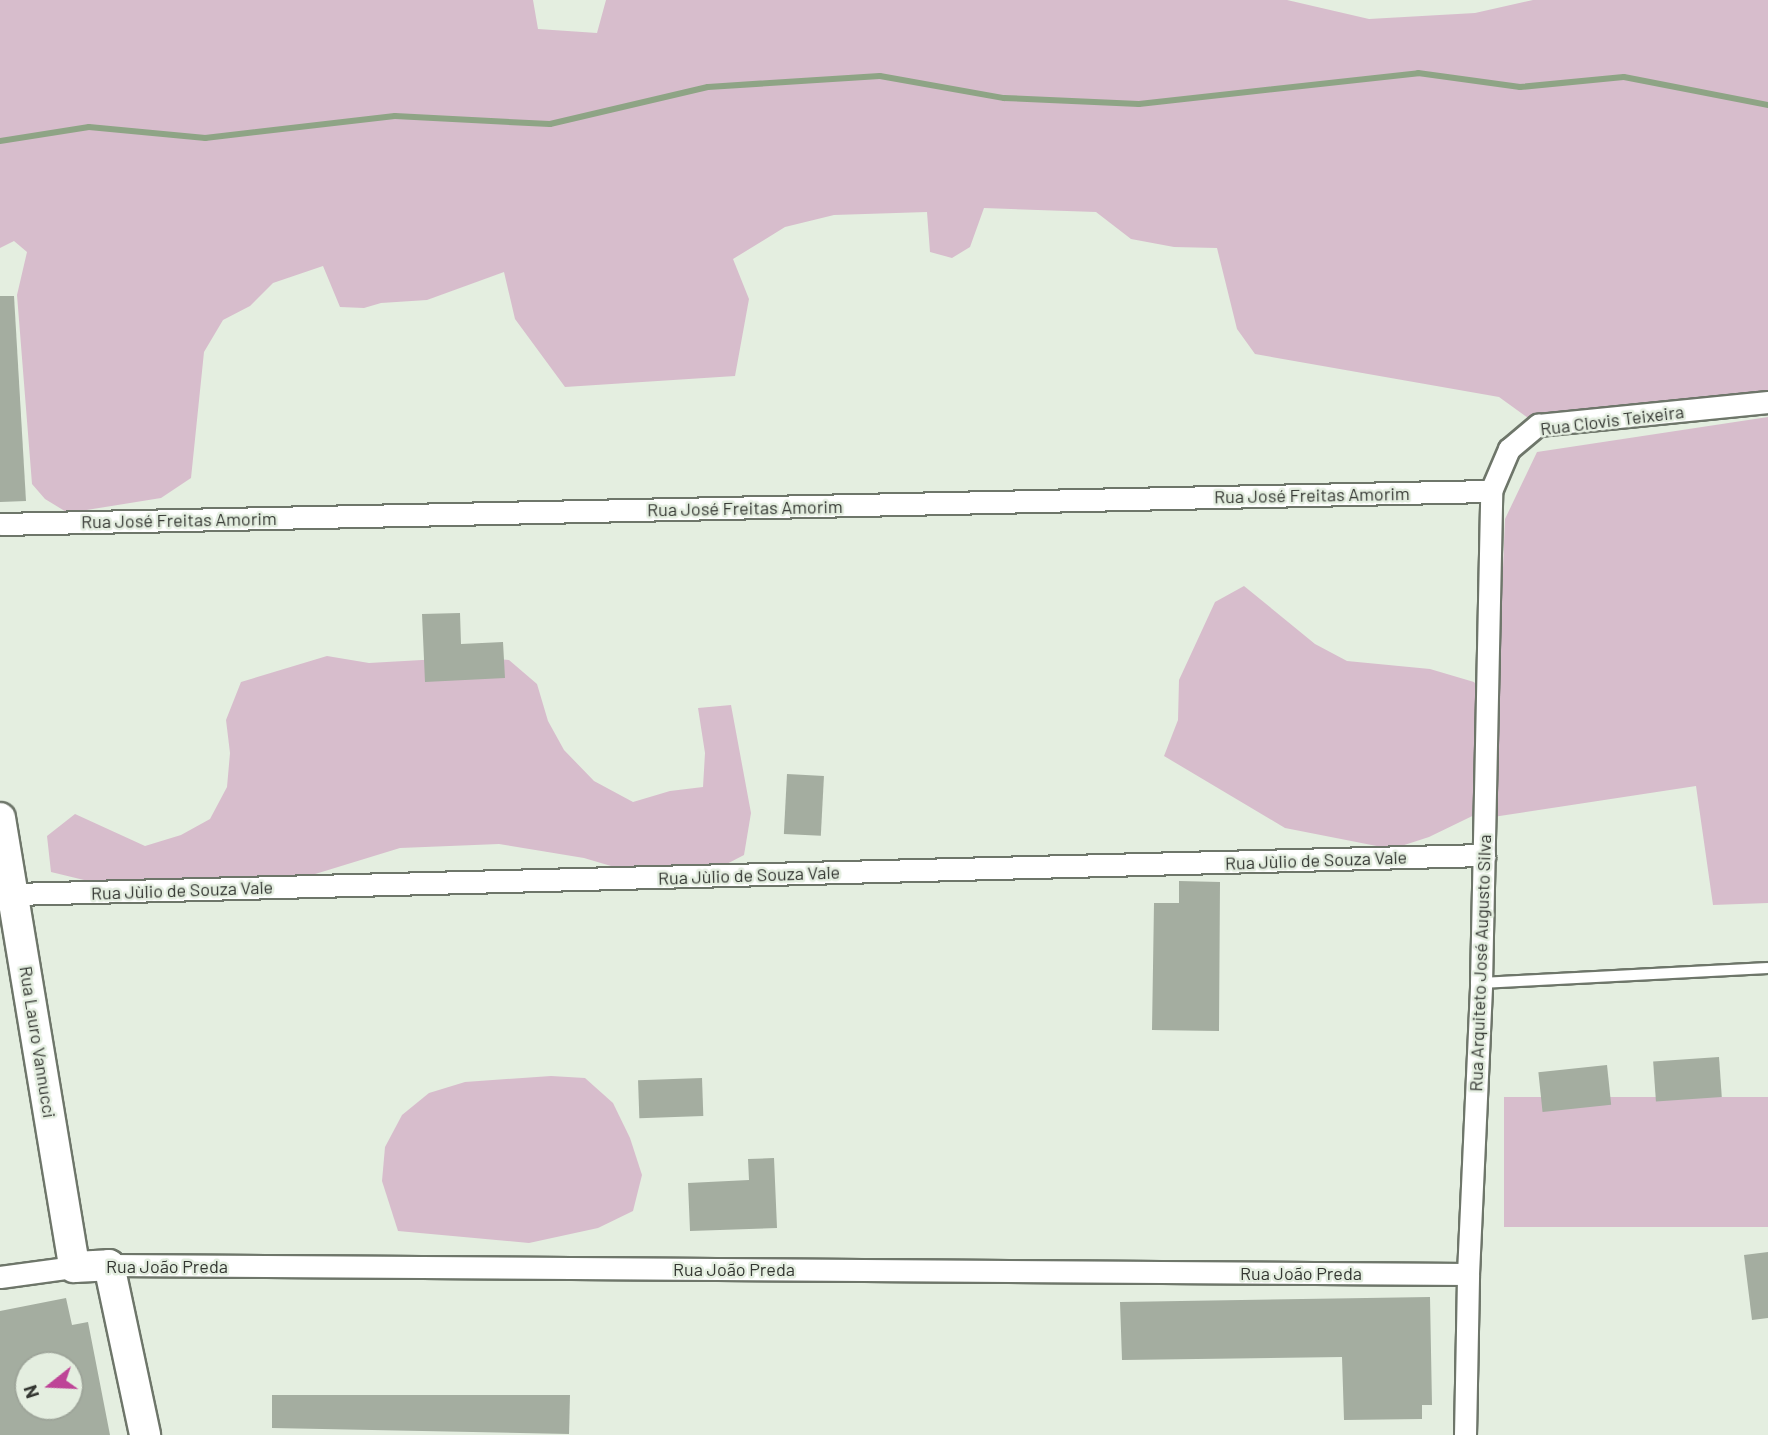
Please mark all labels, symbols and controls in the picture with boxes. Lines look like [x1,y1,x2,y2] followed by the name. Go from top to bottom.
[1539,400,1685,440] street label: Rua Clovis Teixeira
[1214,482,1410,508] street label: Rua José Freitas Amorim
[647,495,843,521] street label: Rua José Freitas Amorim
[81,507,277,533] street label: Rua José Freitas Amorim
[1465,834,1495,1092] street label: Rua Arquiteto José Augusto Silva
[1225,846,1407,874] street label: Rua Jùlio de Souza Vale
[658,861,840,889] street label: Rua Jùlio de Souza Vale
[91,876,273,904] street label: Rua Jùlio de Souza Vale
[15,964,61,1120] street label: Rua Lauro Vannucci
[106,1255,228,1277] street label: Rua João Preda
[673,1258,795,1280] street label: Rua João Preda
[1240,1262,1362,1284] street label: Rua João Preda
[14,1351,84,1421] north arrow
[18,1382,43,1402] text: N

